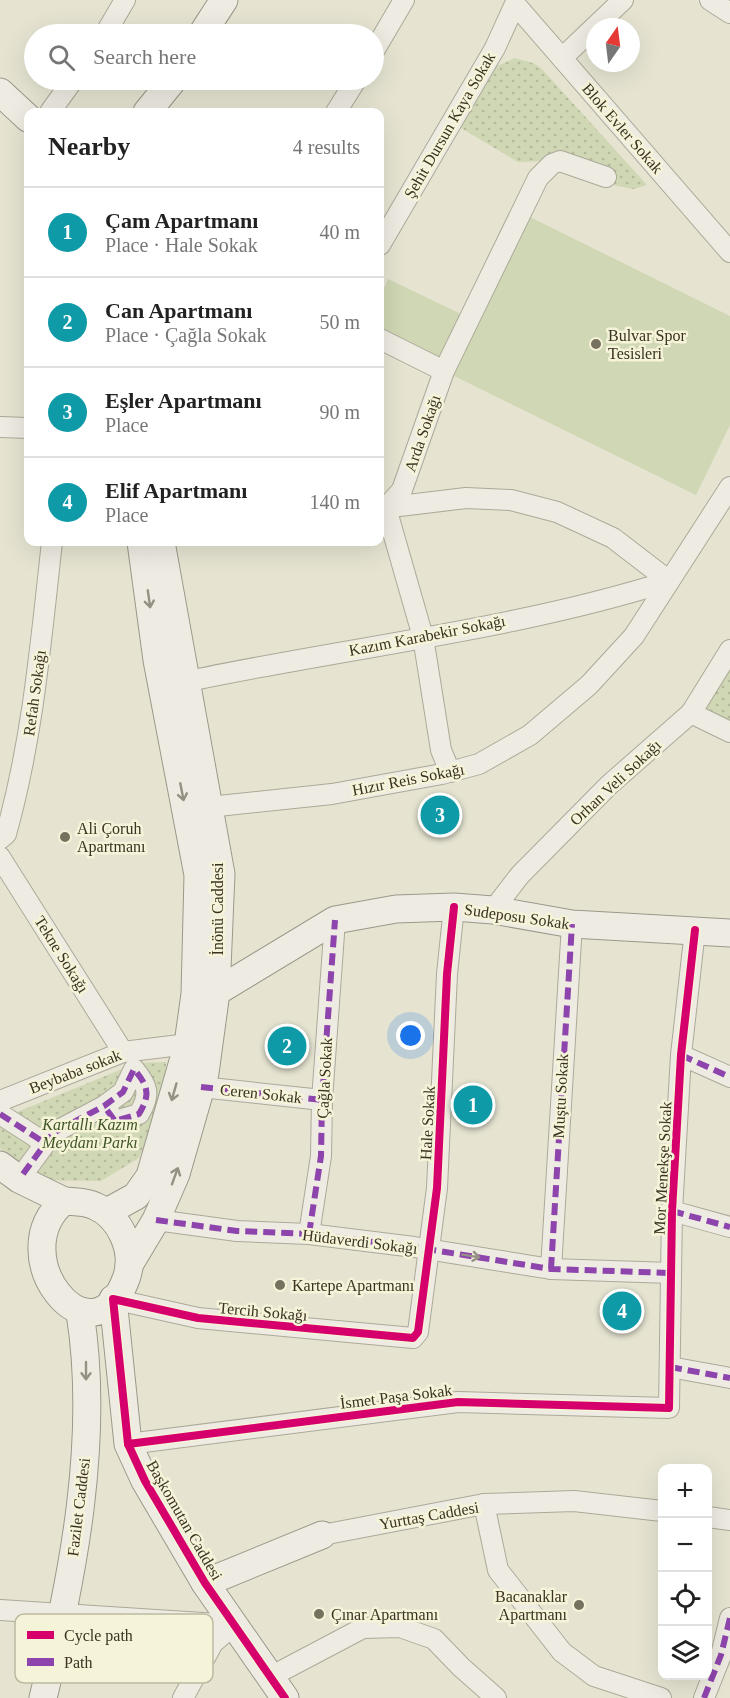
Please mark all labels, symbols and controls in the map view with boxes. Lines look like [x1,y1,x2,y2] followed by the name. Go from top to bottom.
[586,18,640,72] north arrow
[24,24,384,90] search box
[45,41,78,74] icon: search
[93,44,196,69] text: Search here
[401,49,499,202] street label: Şehit Dursun Kaya Sokak
[579,80,666,177] street label: Blok Evler Sokak
[48,132,130,161] text: Nearby
[293,136,360,158] text: 4 results
[105,208,258,233] text: Çam Apartmanı
[63,221,73,243] text: 1
[319,221,360,243] text: 40 m
[105,234,258,256] text: Place · Hale Sokak
[105,298,252,323] text: Can Apartmanı
[63,311,73,333] text: 2
[319,311,360,333] text: 50 m
[105,324,267,346] text: Place · Çağla Sokak
[608,327,686,362] place label: Bulvar Spor Tesisleri
[589,337,603,351] marker: Bulvar Spor Tesisleri
[105,388,262,413] text: Eşler Apartmanı
[401,392,445,474] street label: Arda Sokağı
[63,401,73,423] text: 3
[319,401,360,423] text: 90 m
[105,414,148,436] text: Place
[105,478,247,503] text: Elif Apartmanı
[63,491,73,513] text: 4
[309,491,360,513] text: 140 m
[105,504,148,526] text: Place
[143,589,154,609] one-way arrow
[347,612,508,660] street label: Kazım Karabekir Sokağı
[20,648,50,737] street label: Refah Sokağı
[566,736,665,830] street label: Orhan Veli Sokağı
[351,760,466,800] street label: Hızır Reis Sokağı
[177,781,188,801] one-way arrow
[420,792,460,838] pin: 3
[77,820,146,856] place label: Ali Çoruh Apartmanı
[58,830,72,844] marker: Ali Çoruh Apartmanı
[209,862,226,955] street label: İnönü Caddesi
[463,901,571,933] street label: Sudeposu Sokak
[30,913,92,997] street label: Tekne Sokağı
[396,1021,425,1050] your location
[268,1024,306,1068] pin: 2
[314,1037,336,1119] street label: Çağla Sokak
[27,1046,124,1098] street label: Beybaba sokak
[550,1053,572,1139] street label: Muştu Sokak
[219,1081,303,1106] street label: Ceren Sokak
[168,1082,179,1101] one-way arrow
[454,1082,492,1128] pin: 1
[417,1086,438,1161] street label: Hale Sokak
[651,1101,675,1235] street label: Mor Menekşe Sokak
[41,1116,138,1152] park label: Kartallı Kazım Meydanı Parkı
[170,1167,181,1186] one-way arrow
[301,1226,419,1258] street label: Hüdaverdi Sokağı
[461,1251,481,1262] one-way arrow
[292,1277,415,1295] place label: Kartepe Apartmanı
[273,1278,287,1292] marker: Kartepe Apartmanı
[602,1288,642,1334] pin: 4
[218,1299,309,1325] street label: Tercih Sokağı
[80,1361,92,1381] one-way arrow
[339,1381,453,1413] street label: İsmet Paşa Sokak
[64,1456,93,1557] street label: Fazilet Caddesi
[142,1457,226,1584] street label: Başkomutan Caddesi
[658,1464,712,1680] map controls
[658,1464,712,1518] button: +
[378,1498,481,1534] street label: Yurttaş Caddesi
[658,1518,712,1572] button: −
[658,1572,712,1626] button: locate
[495,1588,568,1624] place label: Bacanaklar Apartmanı
[572,1598,586,1612] marker: Bacanaklar Apartmanı
[331,1606,439,1624] place label: Çınar Apartmanı
[312,1607,326,1621] marker: Çınar Apartmanı
[15,1614,213,1683] legend
[658,1626,712,1680] button: layers
[64,1627,133,1645] text: Cycle path
[64,1654,92,1671] text: Path

